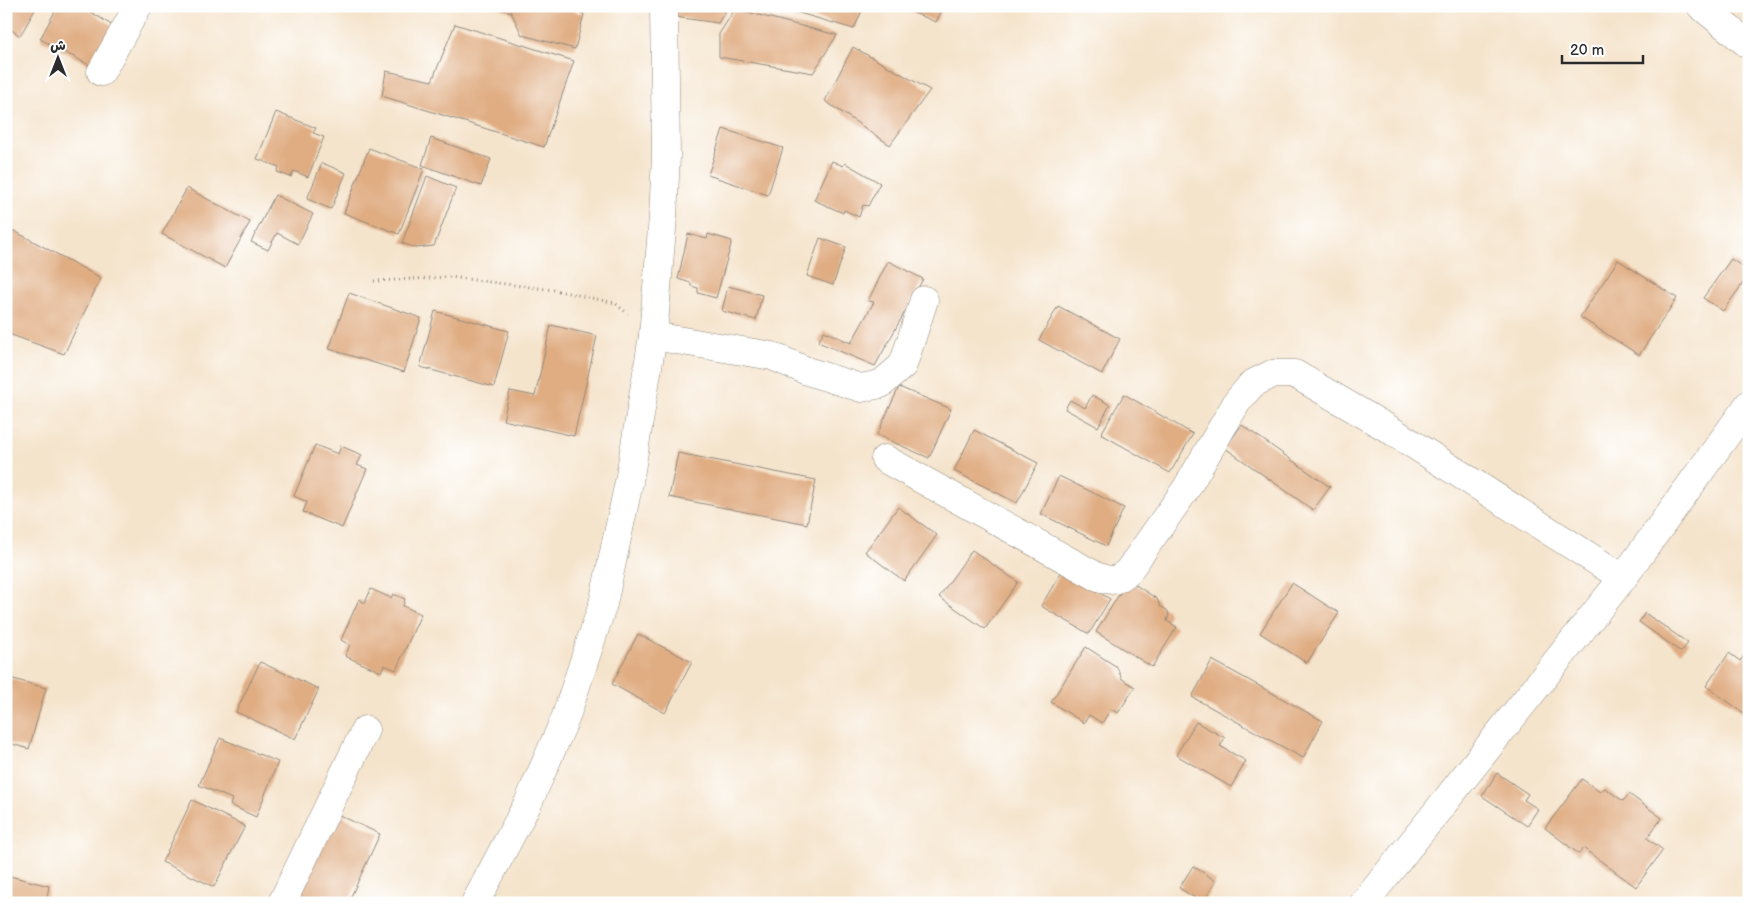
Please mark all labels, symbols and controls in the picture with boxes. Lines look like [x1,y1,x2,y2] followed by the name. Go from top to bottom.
[32,32,82,82] north arrow
[1562,32,1644,64] scale bar
[50,37,66,54] text: ش
[1570,41,1604,60] text: 20 m

